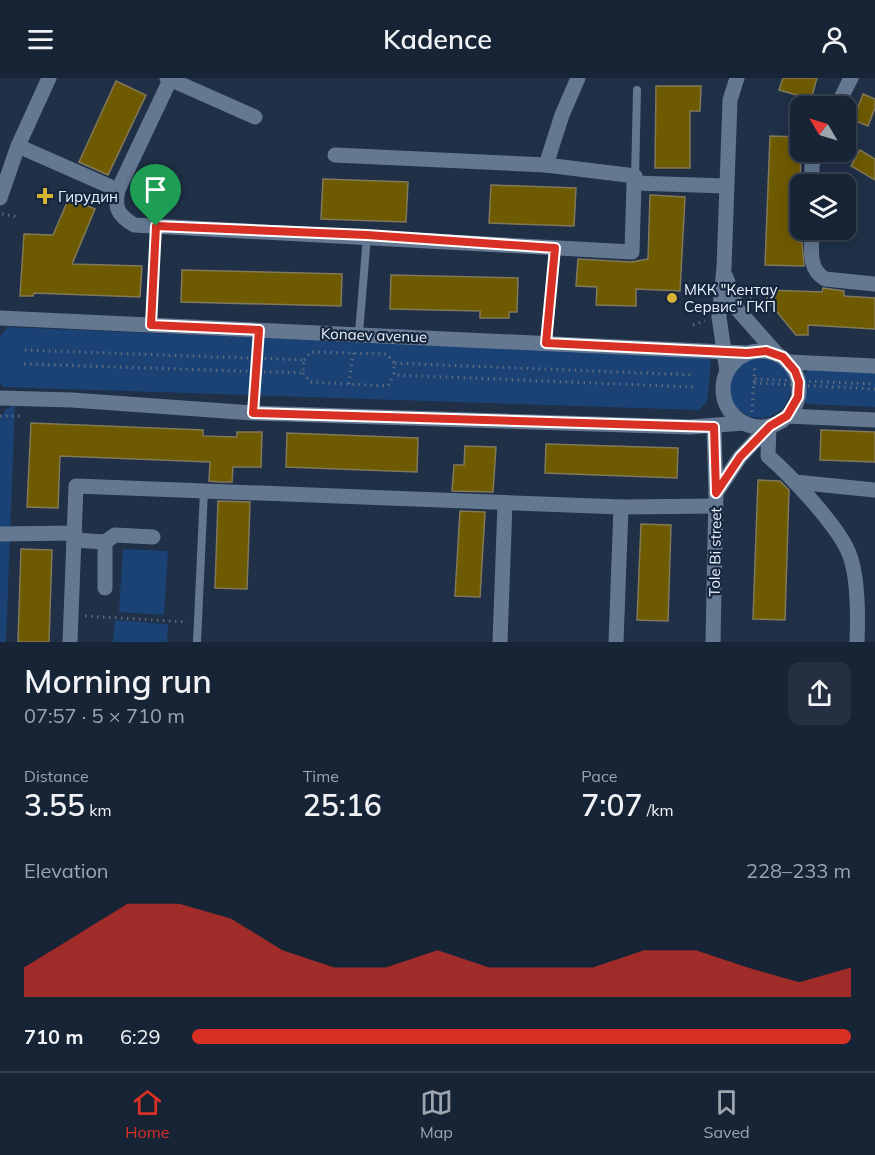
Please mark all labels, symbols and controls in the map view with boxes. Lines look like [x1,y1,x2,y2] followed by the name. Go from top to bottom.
[383,22,492,56] text: Kadence
[24,23,57,56] icon: menu
[818,23,851,56] icon: person
[790,96,856,162] north arrow
[790,96,856,240] map controls
[130,164,181,226] pin
[139,173,172,206] icon: arrive
[790,174,856,240] button: layers
[36,187,54,205] marker: Гирудин
[58,187,118,206] place label: Гирудин
[684,280,778,316] place label: МКК "Кентау Сервис" ГКП
[665,291,679,305] marker: МКК "Кентау Сервис" ГКП
[321,324,427,346] street label: Konaev avenue
[705,507,725,597] street label: Tole Bi street
[24,660,212,701] text: Morning run
[788,662,851,725] button: share
[24,703,185,728] text: 07:57 · 5 × 710 m
[24,766,89,786] text: Distance
[303,766,339,786] text: Time
[581,766,617,786] text: Pace
[24,786,85,824] text: 3.55
[303,786,382,824] text: 25:16
[581,786,642,824] text: 7:07
[85,800,112,820] text: km
[642,800,673,820] text: /km
[24,858,109,883] text: Elevation
[746,858,851,883] text: 228–233 m
[24,1024,83,1049] text: 710 m
[120,1024,161,1049] text: 6:29
[125,1086,169,1142] tab: Home
[420,1086,453,1142] tab: Map
[704,1086,750,1142] tab: Saved

